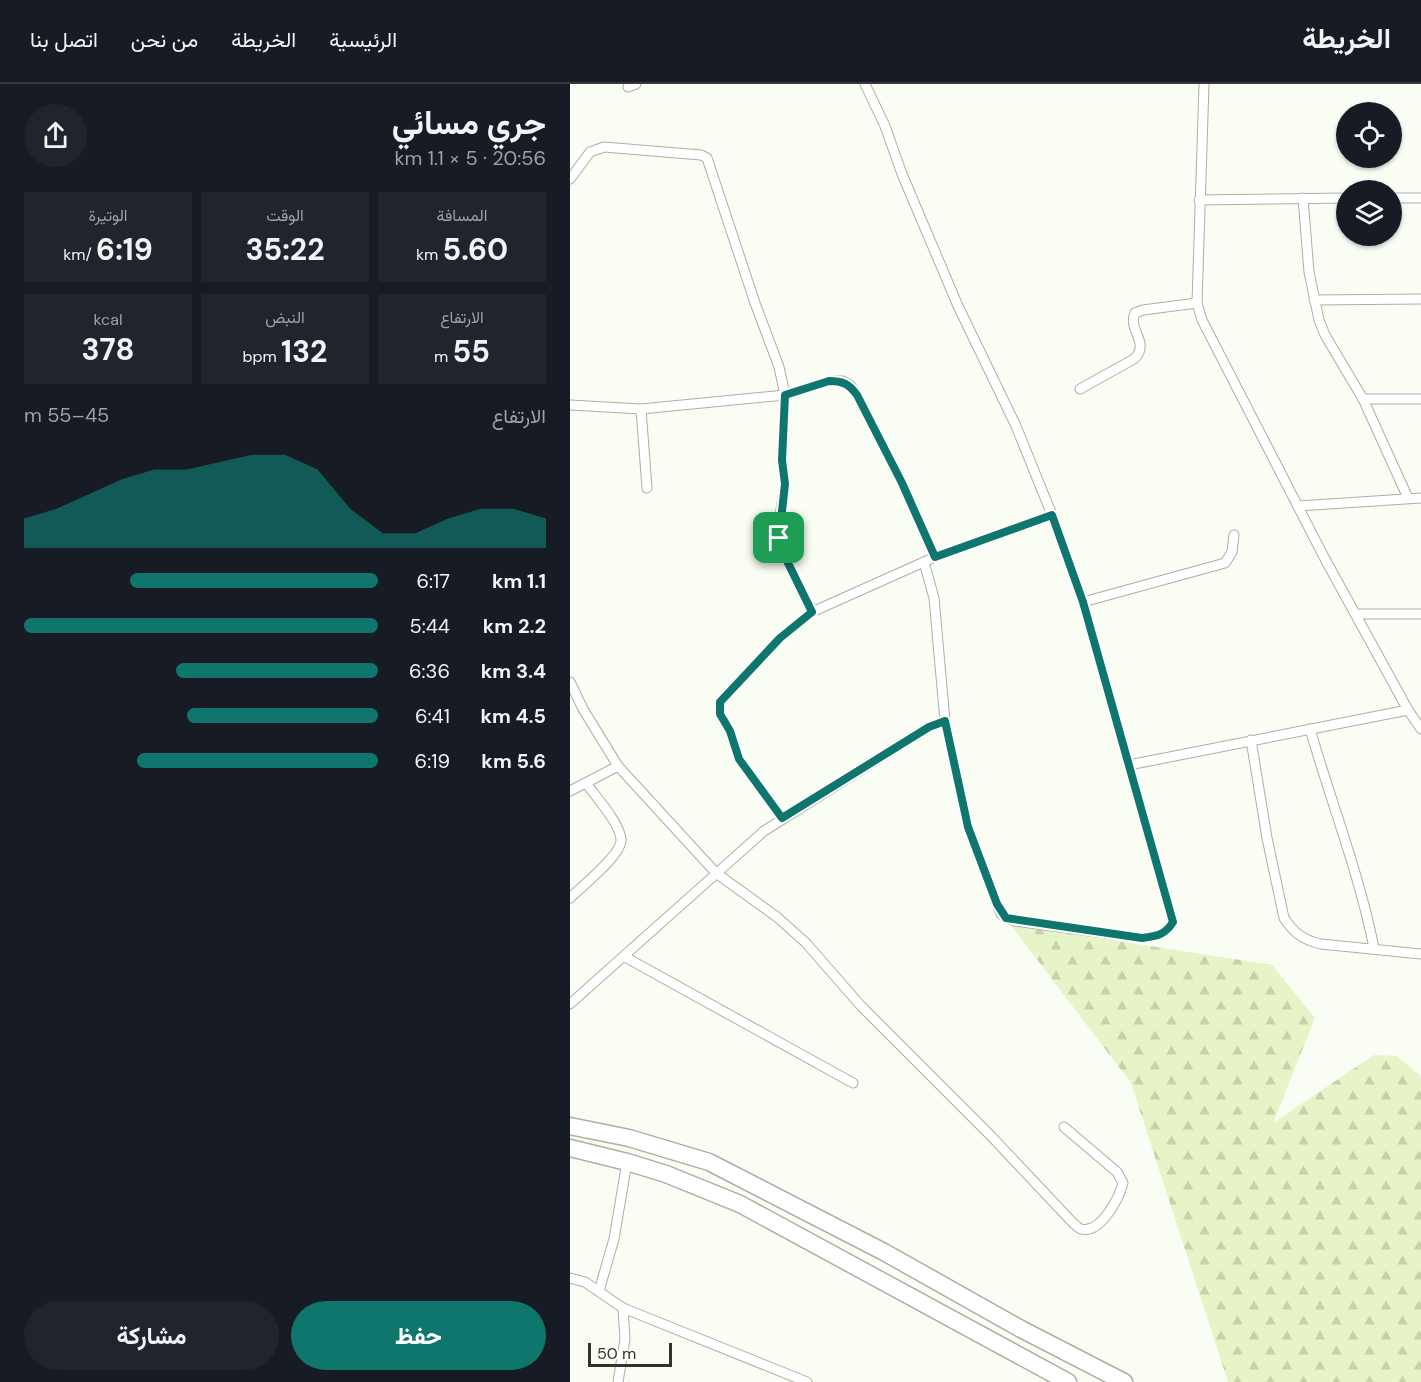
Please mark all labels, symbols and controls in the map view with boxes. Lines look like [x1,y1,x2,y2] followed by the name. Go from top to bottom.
[1302,20,1391,57] text: الخريطة
[30,26,98,54] text: اتصل بنا
[131,26,198,54] text: من نحن
[231,26,296,54] text: الخريطة
[329,26,397,54] text: الرئيسية
[392,101,546,144] text: جري مسائي
[1336,102,1402,246] map controls
[1336,102,1402,168] button: locate
[24,104,87,167] button: share
[395,145,546,171] text: 20:56 · 5 × 1.1 km
[1336,180,1402,246] button: layers
[88,205,128,226] text: الوتيرة
[266,205,304,226] text: الوقت
[437,205,487,226] text: المسافة
[96,230,153,269] text: 6:19
[246,230,325,269] text: 35:22
[443,230,508,269] text: 5.60
[63,244,96,265] text: /km
[416,244,443,265] text: km
[265,307,305,328] text: النبض
[440,307,484,328] text: الارتفاع
[94,309,122,330] text: kcal
[82,330,134,369] text: 378
[281,332,327,371] text: 132
[453,332,490,371] text: 55
[243,346,281,367] text: bpm
[434,346,453,367] text: m
[24,402,109,428] text: 45–55 m
[492,403,546,429] text: الارتفاع
[753,512,804,563] pin
[762,521,795,554] icon: arrive
[416,568,450,594] text: 6:17
[492,568,546,594] text: 1.1 km
[409,613,450,639] text: 5:44
[483,613,546,639] text: 2.2 km
[409,658,450,684] text: 6:36
[481,658,546,684] text: 3.4 km
[415,703,450,729] text: 6:41
[480,703,546,729] text: 4.5 km
[415,748,450,774] text: 6:19
[481,748,546,774] text: 5.6 km
[24,1301,279,1370] button: مشاركة
[291,1301,546,1370] button: حفظ
[588,1340,672,1368] scale bar
[597,1343,636,1364] text: 50 m

